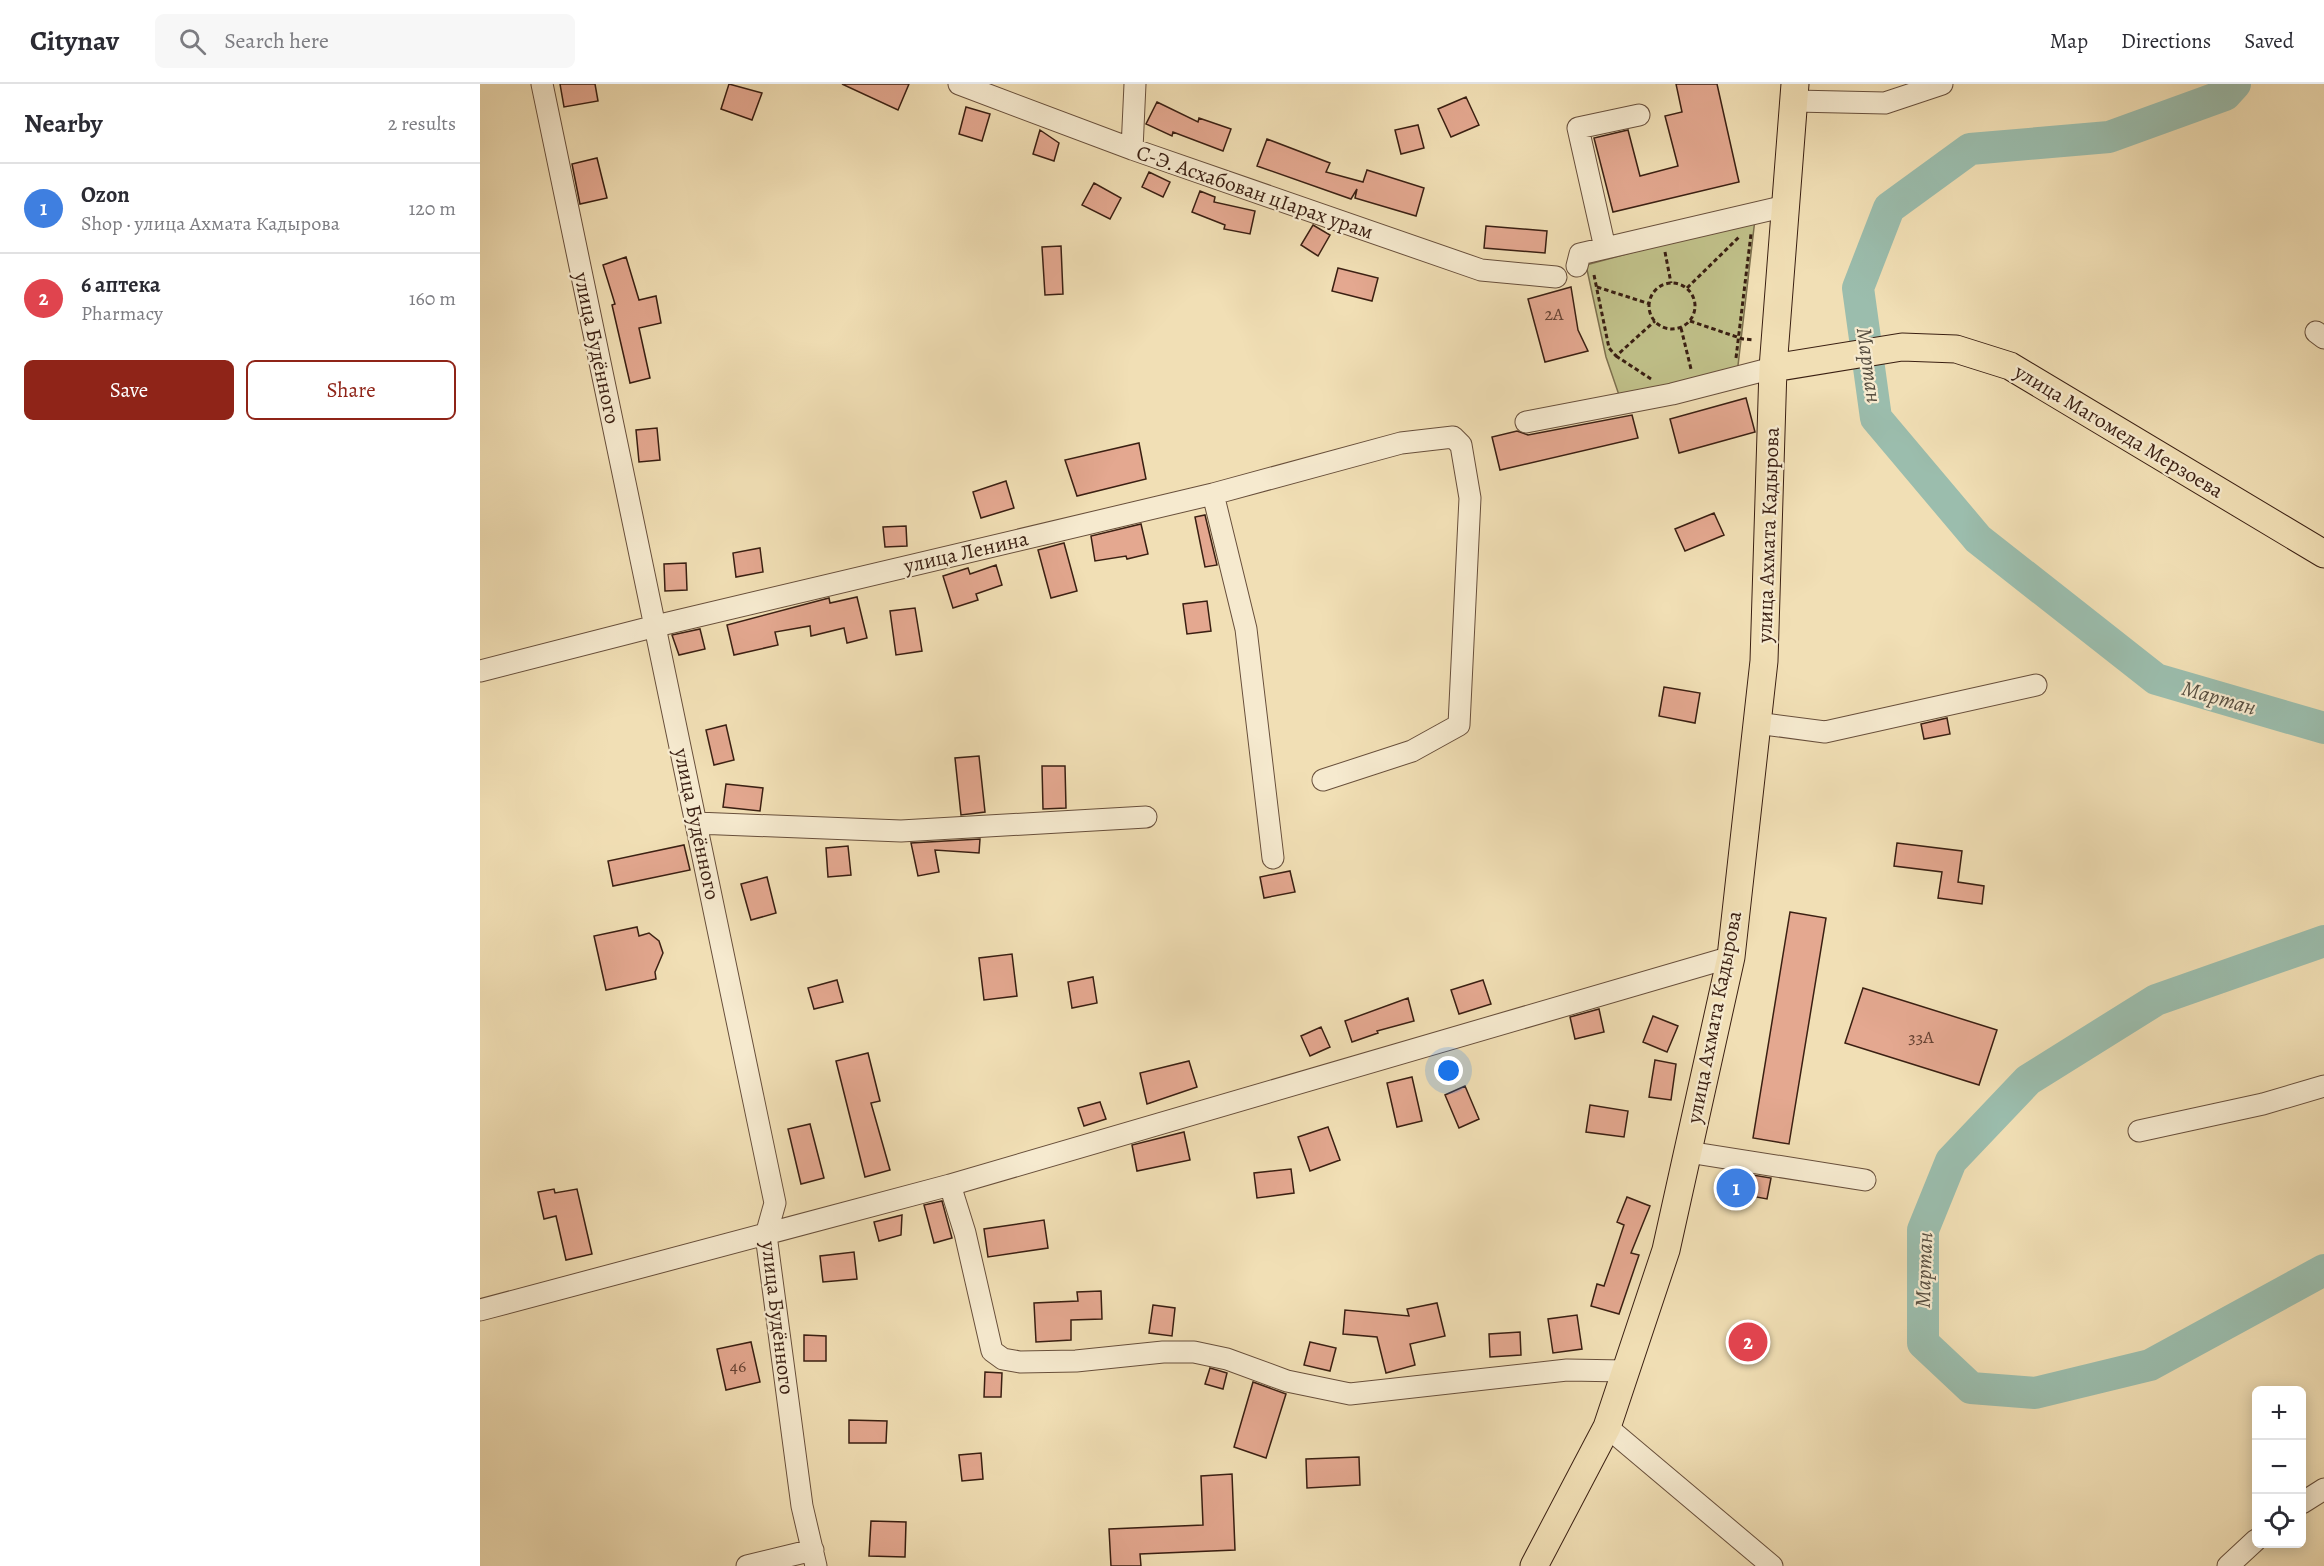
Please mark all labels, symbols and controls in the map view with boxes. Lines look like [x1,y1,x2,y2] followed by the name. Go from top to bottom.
[155,14,575,68] search box
[30,22,119,60] text: Citynav
[176,25,209,58] icon: search
[224,26,329,56] text: Search here
[2050,27,2088,55] text: Map
[2121,27,2211,55] text: Directions
[2244,27,2294,55] text: Saved
[24,106,103,141] text: Nearby
[388,110,456,137] text: 2 results
[1133,138,1377,246] street label: С-Э. Асхабован цIарах урам
[81,180,130,210] text: Ozon
[40,195,47,222] text: 1
[408,195,456,222] text: 120 m
[81,210,340,237] text: Shop · улица Ахмата Кадырова
[567,269,627,426] street label: улица Будённого
[81,270,160,300] text: 6 аптека
[39,285,48,312] text: 2
[409,285,456,312] text: 160 m
[81,300,163,327] text: Pharmacy
[1544,302,1564,326] house number: 2А
[1849,325,1889,405] water label: Мартан
[2008,357,2229,505] street label: улица Магомеда Мерзоева
[24,360,234,420] button: Save
[246,360,456,420] button: Share
[1750,426,1786,644] street label: улица Ахмата Кадырова
[900,524,1031,580] street label: улица Ленина
[2178,673,2260,723] water label: Мартан
[667,745,727,902] street label: улица Будённого
[1679,908,1748,1127] street label: улица Ахмата Кадырова
[1908,1025,1934,1049] house number: 33А
[1434,1056,1463,1085] your location
[1716,1166,1756,1210] pin: 1
[1908,1232,1940,1308] water label: Мартан
[755,1239,801,1396] street label: улица Будённого
[1728,1320,1768,1364] pin: 2
[730,1354,746,1378] house number: 46
[2252,1386,2306,1548] map controls
[2252,1386,2306,1440] button: +
[2252,1440,2306,1494] button: −
[2252,1494,2306,1548] button: locate

